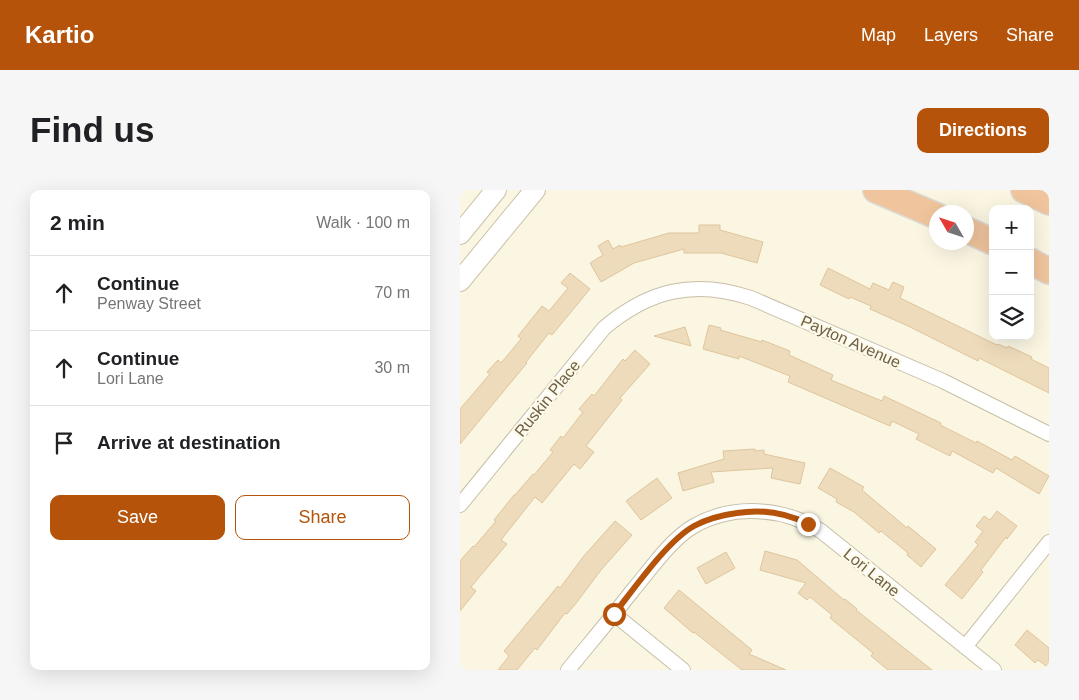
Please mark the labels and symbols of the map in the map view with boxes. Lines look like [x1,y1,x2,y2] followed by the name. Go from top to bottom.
[929,205,974,250] north arrow
[798,312,903,371] street label: Payton Avenue
[511,357,583,440] street label: Ruskin Place
[797,513,820,536] route end
[840,545,903,600] street label: Lori Lane
[603,603,626,626] route start

